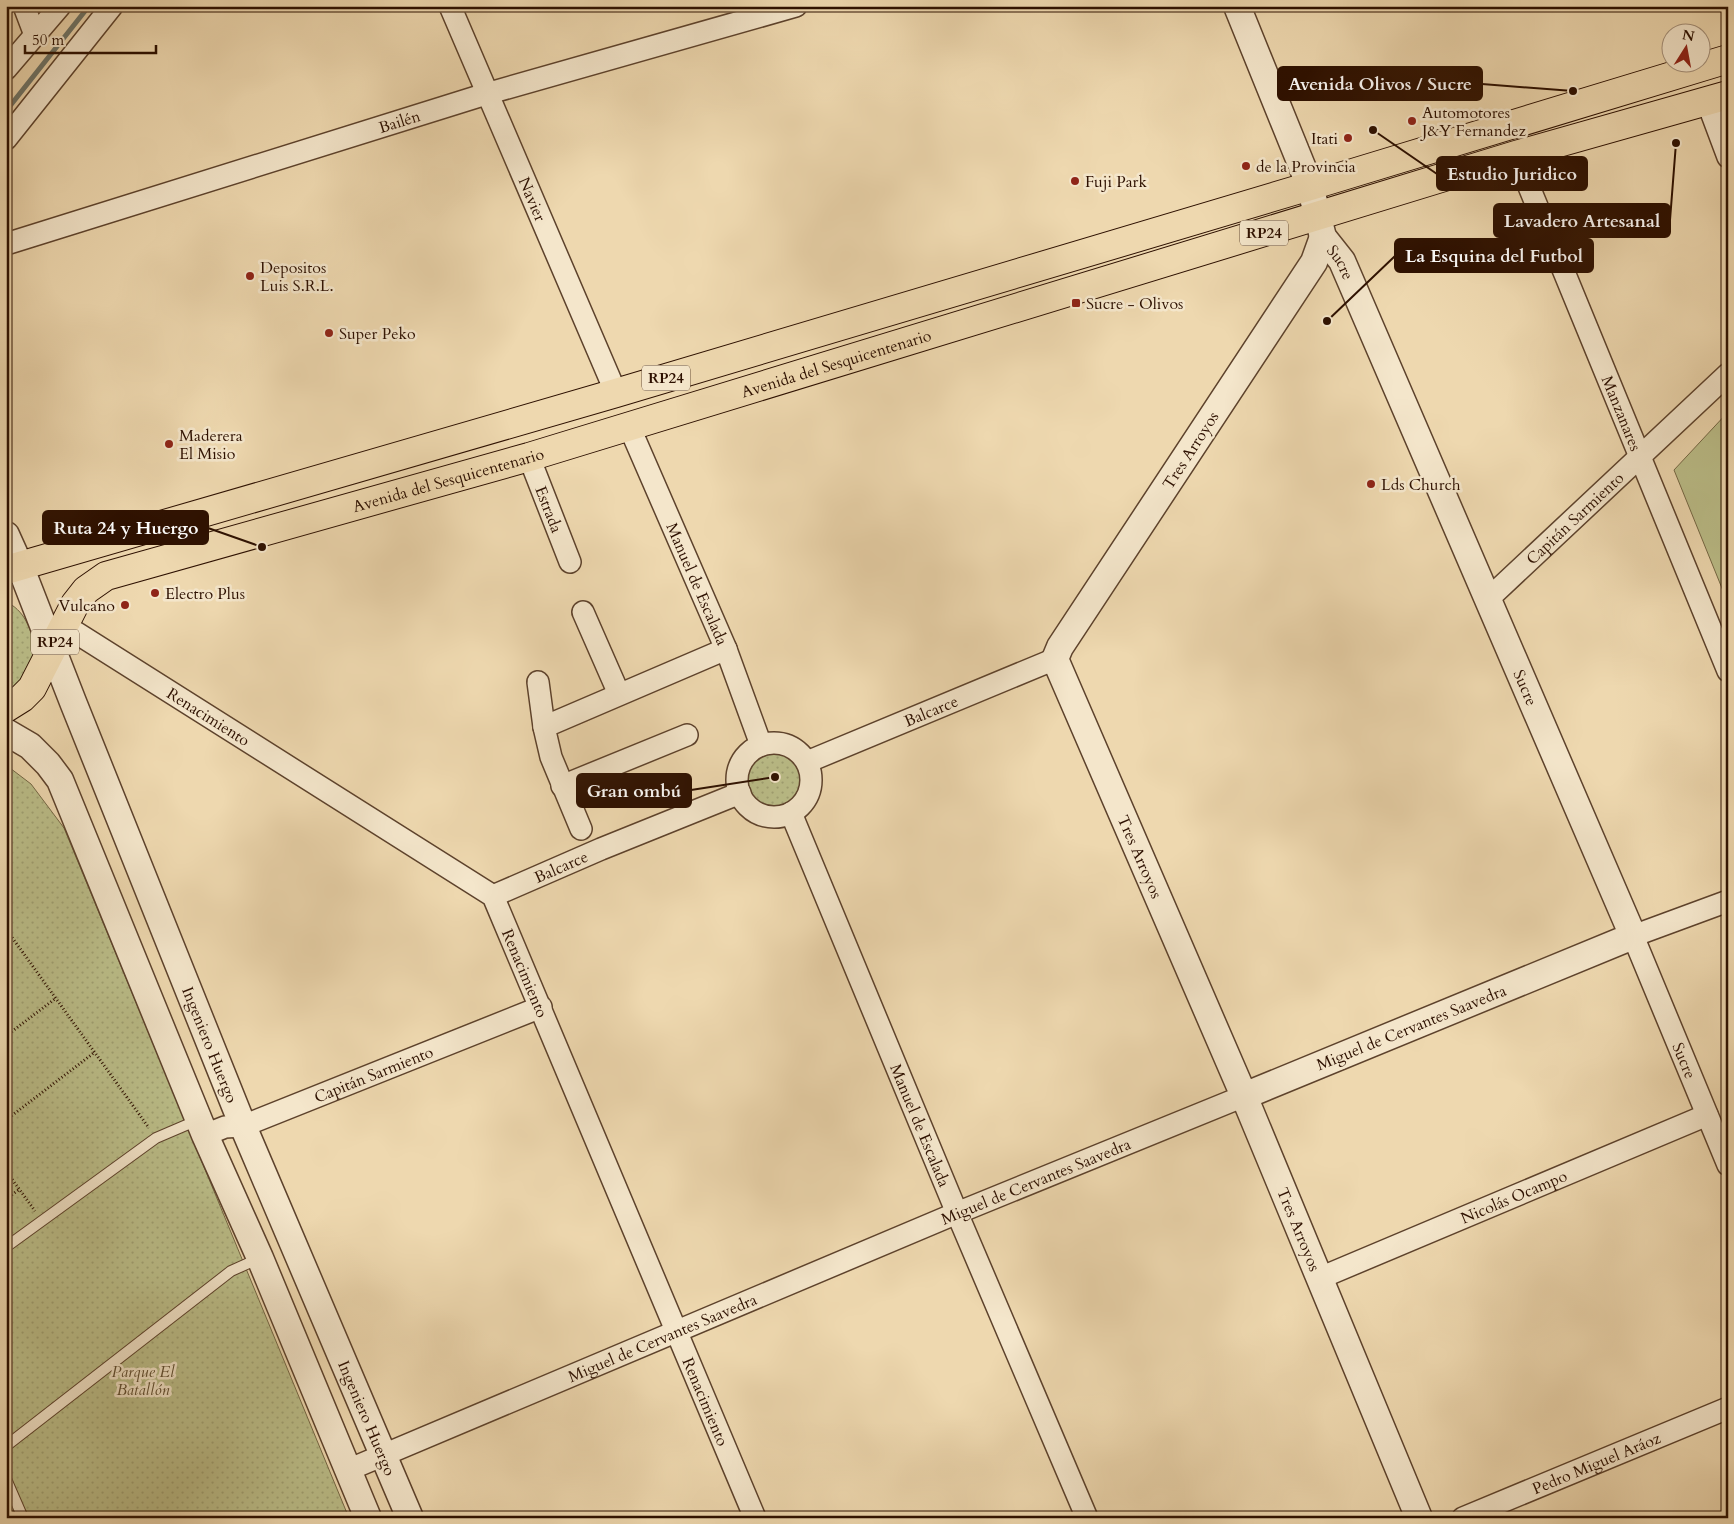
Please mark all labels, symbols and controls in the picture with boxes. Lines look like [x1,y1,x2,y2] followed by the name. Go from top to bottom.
[25,22,156,54] scale bar
[1662,22,1712,72] north arrow
[1681,25,1696,46] text: N
[32,30,64,50] text: 50 m
[1278,67,1482,100] callout: Avenida Olivos / Sucre
[1288,72,1472,97] text: Avenida Olivos / Sucre
[1420,102,1526,142] place label: Automotores J&Y Fernandez
[376,105,423,139] street label: Bailén
[1406,115,1418,127] marker: Automotores J&Y Fernandez
[1311,128,1339,150] place label: Itati
[1342,132,1354,144] marker: Itati
[1256,156,1356,178] place label: de la Provincia
[1437,157,1587,190] callout: Estudio Juridico
[1240,160,1252,172] marker: de la Provincia
[1447,162,1577,187] text: Estudio Juridico
[1085,171,1147,193] place label: Fuji Park
[513,174,551,225] street label: Navier
[1069,175,1081,187] marker: Fuji Park
[1494,204,1670,237] callout: Lavadero Artesanal
[1504,209,1660,234] text: Lavadero Artesanal
[1240,220,1288,246] road number: RP24
[1395,239,1593,272] callout: La Esquina del Futbol
[1321,241,1359,283] street label: Sucre
[1405,244,1583,269] text: La Esquina del Futbol
[260,257,334,297] place label: Depositos Luis S.R.L.
[244,270,256,282] marker: Depositos Luis S.R.L.
[1086,293,1183,315] place label: Sucre - Olivos
[1070,297,1082,309] marker: Sucre - Olivos
[339,323,416,345] place label: Super Peko
[738,324,934,403] street label: Avenida del Sesquicentenario
[323,327,335,339] marker: Super Peko
[642,366,690,390] road number: RP24
[1596,372,1646,454] street label: Manzanares
[1157,407,1224,494] street label: Tres Arroyos
[179,425,243,465] place label: Maderera El Misio
[163,438,175,450] marker: Maderera El Misio
[350,443,547,518] street label: Avenida del Sesquicentenario
[1522,467,1629,570] street label: Capitán Sarmiento
[1381,474,1461,496] place label: Lds Church
[1365,478,1377,490] marker: Lds Church
[529,483,568,536] street label: Estrada
[43,511,208,544] callout: Ruta 24 y Huergo
[53,516,199,541] text: Ruta 24 y Huergo
[660,519,733,649] street label: Manuel de Escalada
[165,583,245,605] place label: Electro Plus
[149,587,161,599] marker: Electro Plus
[58,595,115,617] place label: Vulcano
[119,599,131,611] marker: Vulcano
[31,630,79,654] road number: RP24
[1508,667,1542,709] street label: Sucre
[162,683,254,752] street label: Renacimiento
[901,691,961,733] street label: Balcarce
[577,774,691,807] callout: Gran ombú
[587,779,682,804] text: Gran ombú
[1112,812,1167,902] street label: Tres Arroyos
[531,846,592,889] street label: Balcarce
[496,926,553,1021] street label: Renacimiento
[1313,980,1510,1076] street label: Miguel de Cervantes Saavedra
[176,984,243,1107] street label: Ingeniero Huergo
[1666,1039,1701,1082] street label: Sucre
[311,1041,437,1109] street label: Capitán Sarmiento
[884,1061,955,1191] street label: Manuel de Escalada
[938,1133,1134,1230] street label: Miguel de Cervantes Saavedra
[1457,1165,1571,1230] street label: Nicolás Ocampo
[1271,1184,1325,1275] street label: Tres Arroyos
[565,1289,760,1388] street label: Miguel de Cervantes Saavedra
[677,1354,734,1450] street label: Renacimiento
[332,1357,401,1480] street label: Ingeniero Huergo
[112,1361,175,1401] park label: Parque El Batallón
[1529,1427,1664,1500] street label: Pedro Miguel Aráoz

